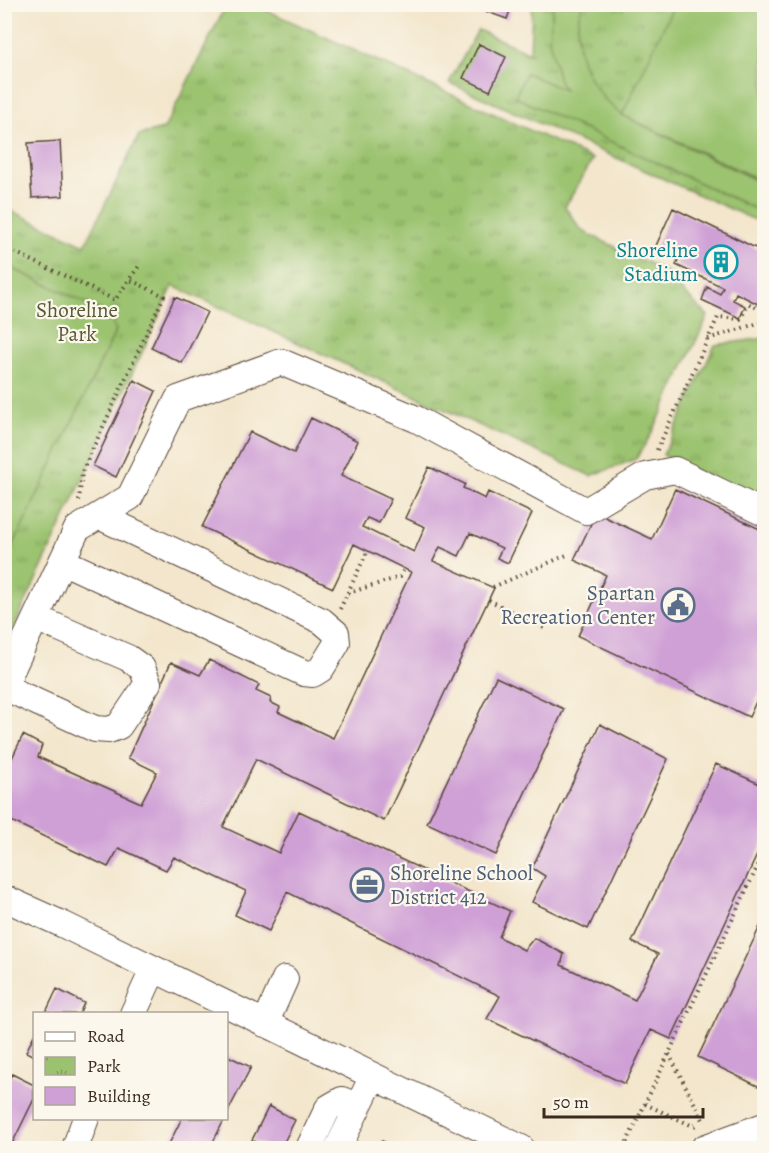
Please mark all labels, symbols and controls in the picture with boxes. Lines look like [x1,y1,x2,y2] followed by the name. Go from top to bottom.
[616,236,698,288] place label: Shoreline Stadium
[703,244,739,280] building icon: Shoreline Stadium
[36,296,118,348] park label: Shoreline Park
[500,579,655,631] place label: Spartan Recreation Center
[660,587,696,623] public building icon: Spartan Recreation Center
[390,859,533,911] place label: Shoreline School District 412
[349,867,385,903] office icon: Shoreline School District 412
[33,1012,228,1120] legend
[87,1024,125,1048] text: Road
[87,1054,121,1078] text: Park
[544,1081,703,1119] scale bar
[87,1084,151,1108] text: Building
[553,1090,589,1114] text: 50 m

